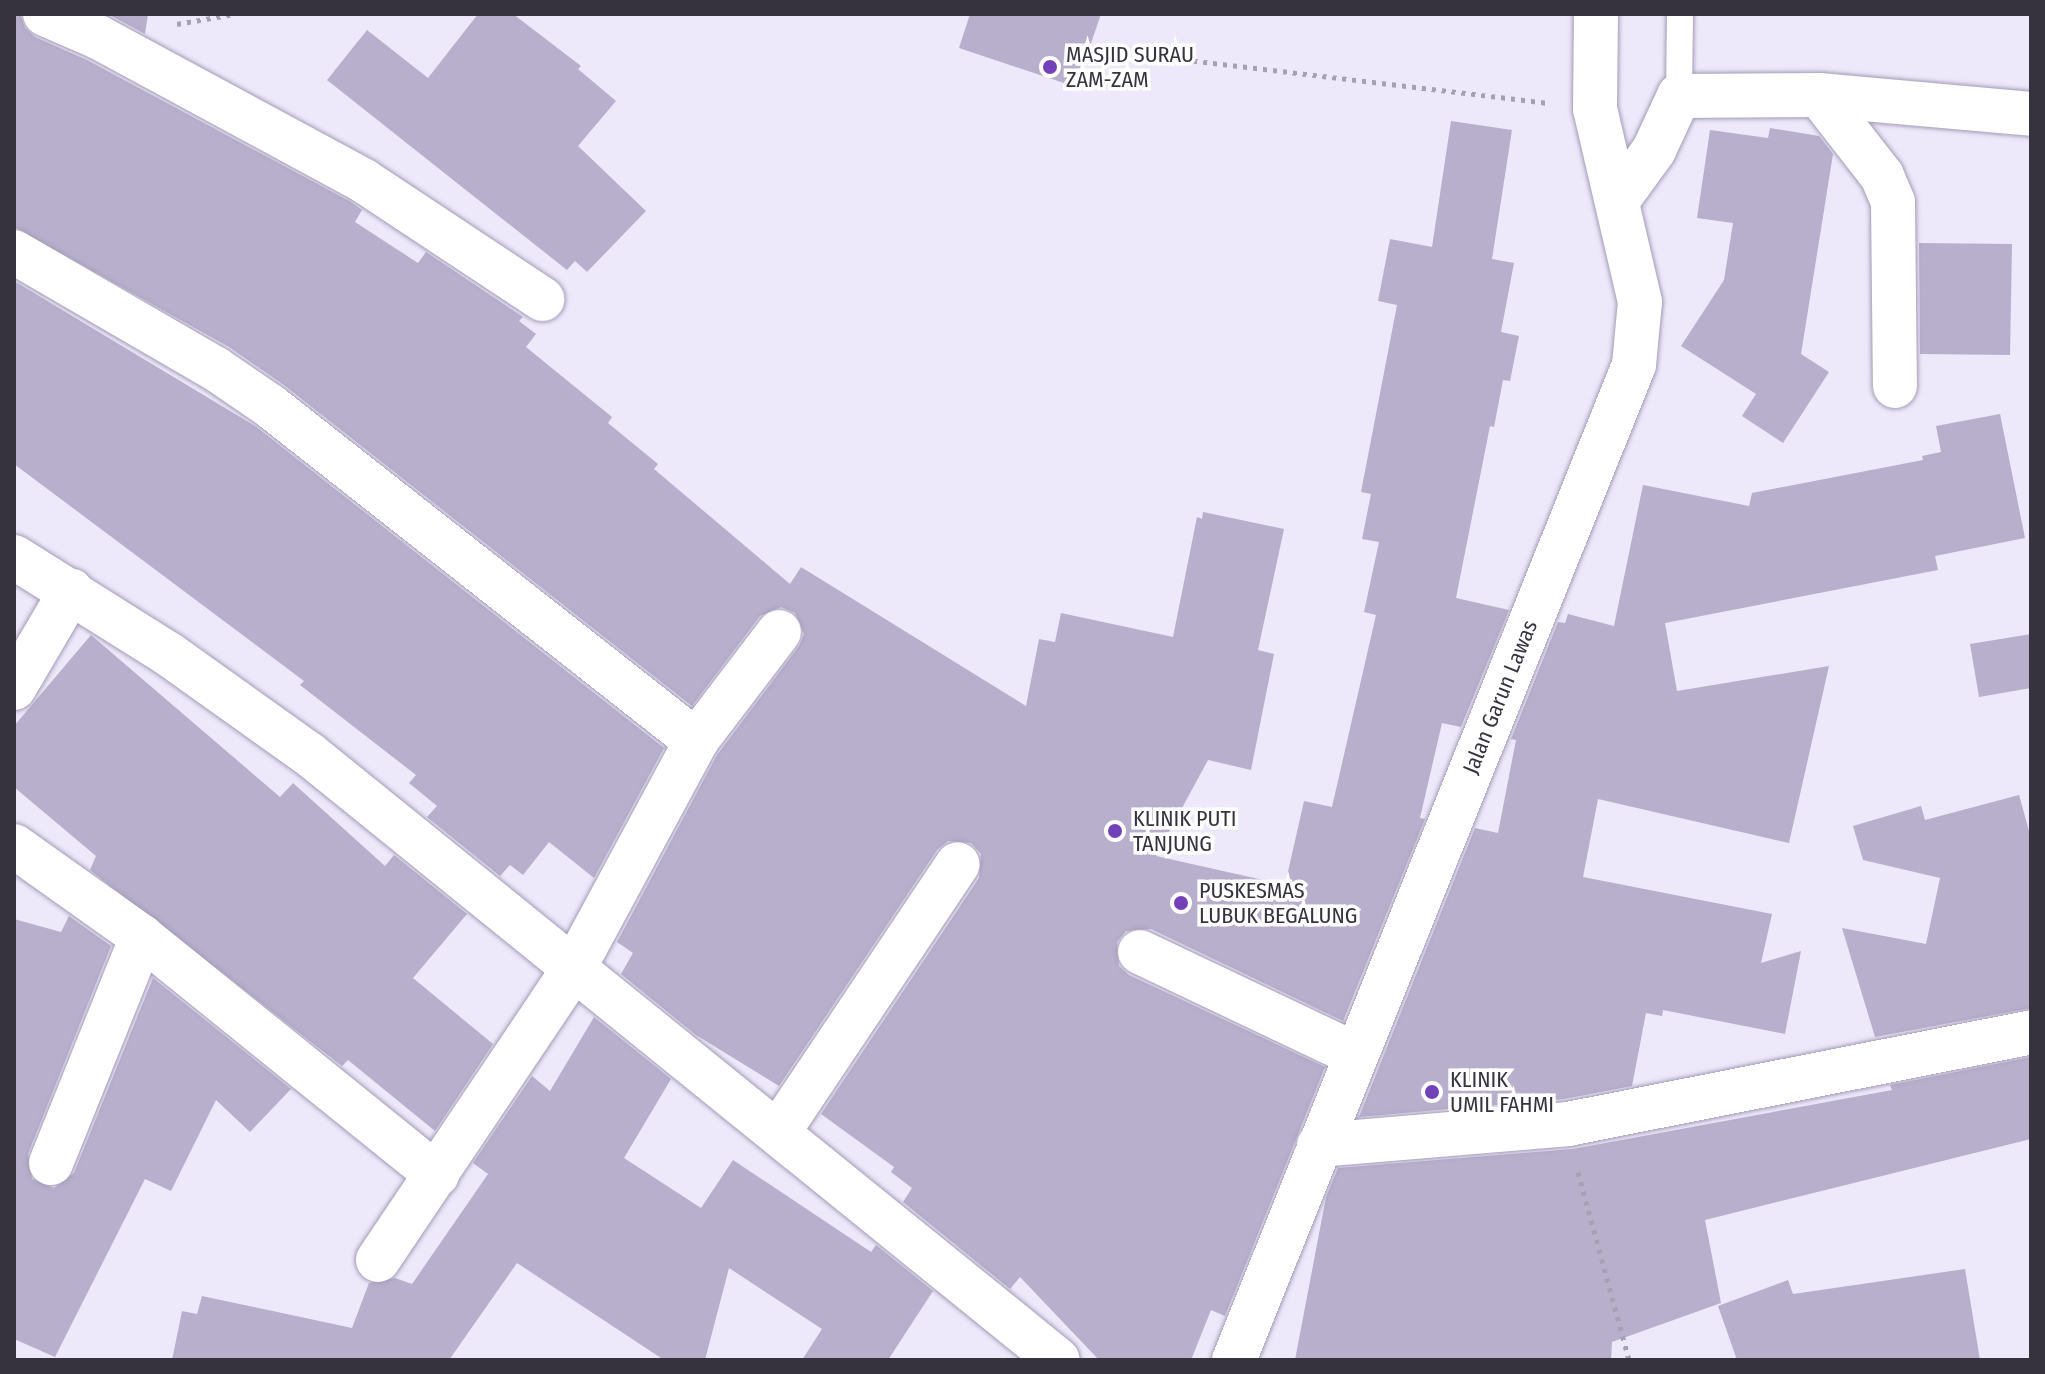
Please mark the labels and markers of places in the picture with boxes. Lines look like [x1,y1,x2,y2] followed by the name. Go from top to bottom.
[1066,41,1194,92] place label: MASJID SURAU ZAM-ZAM
[1041,58,1059,76] marker: MASJID SURAU ZAM-ZAM
[1133,805,1236,856] place label: KLINIK PUTI TANJUNG
[1104,820,1126,842] marker: KLINIK PUTI TANJUNG
[1199,877,1357,928] place label: PUSKESMAS LUBUK BEGALUNG
[1170,892,1192,914] marker: PUSKESMAS LUBUK BEGALUNG
[1450,1066,1554,1118] place label: KLINIK UMIL FAHMI
[1421,1081,1443,1103] marker: KLINIK UMIL FAHMI

